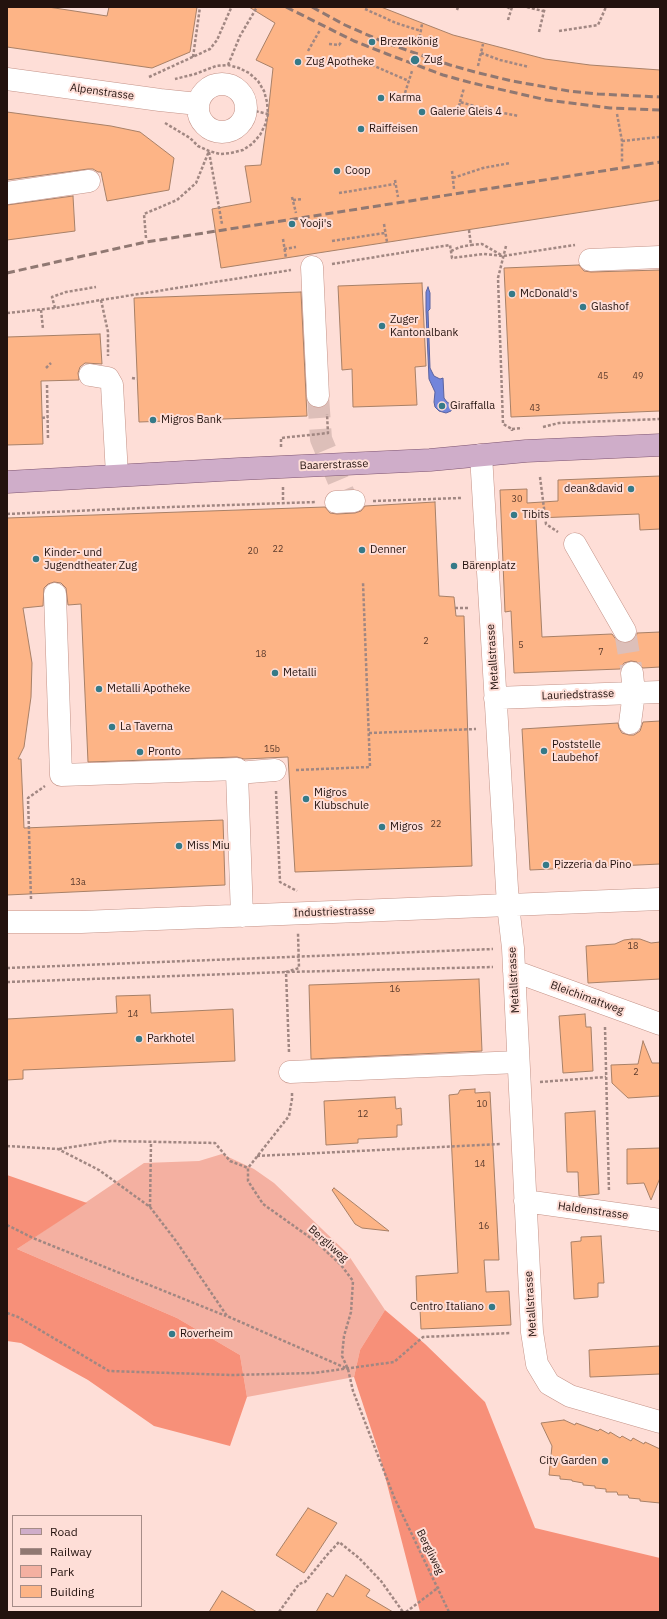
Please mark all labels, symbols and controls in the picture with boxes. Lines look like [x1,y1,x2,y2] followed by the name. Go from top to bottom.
[380,35,438,49] place label: Brezelkönig
[367,37,377,47] marker: Brezelkönig
[424,53,442,67] place label: Zug
[409,54,421,66] marker: Zug
[306,55,374,69] place label: Zug Apotheke
[293,57,303,67] marker: Zug Apotheke
[69,81,135,103] street label: Alpenstrasse
[389,91,421,105] place label: Karma
[376,93,386,103] marker: Karma
[430,105,502,119] place label: Galerie Gleis 4
[417,107,427,117] marker: Galerie Gleis 4
[369,122,418,136] place label: Raiffeisen
[356,124,366,134] marker: Raiffeisen
[345,164,371,178] place label: Coop
[332,166,342,176] marker: Coop
[300,217,332,231] place label: Yooji's
[287,219,297,229] marker: Yooji's
[520,287,578,301] place label: McDonald's
[507,289,517,299] marker: McDonald's
[591,300,629,314] place label: Glashof
[578,302,588,312] marker: Glashof
[390,313,458,339] place label: Zuger Kantonalbank
[377,321,387,331] marker: Zuger Kantonalbank
[598,371,608,381] house number: 45
[633,371,643,381] house number: 49
[450,399,495,413] place label: Giraffalla
[437,401,447,411] marker: Giraffalla
[530,403,540,413] house number: 43
[161,413,222,427] place label: Migros Bank
[148,415,158,425] marker: Migros Bank
[299,457,369,473] street label: Baarerstrasse
[564,482,623,496] place label: dean&david
[626,484,636,494] marker: dean&david
[512,494,522,504] house number: 30
[522,508,549,522] place label: Tibits
[509,510,519,520] marker: Tibits
[370,543,406,557] place label: Denner
[273,544,283,554] house number: 22
[357,545,367,555] marker: Denner
[44,546,137,572] place label: Kinder- und Jugendtheater Zug
[248,546,258,556] house number: 20
[31,554,41,564] marker: Kinder- und Jugendtheater Zug
[462,559,516,573] place label: Bärenplatz
[449,561,459,571] marker: Bärenplatz
[484,623,502,691] street label: Metallstrasse
[423,636,429,646] house number: 2
[518,640,524,650] house number: 5
[598,647,604,657] house number: 7
[256,649,266,659] house number: 18
[283,666,316,680] place label: Metalli
[270,668,280,678] marker: Metalli
[107,682,190,696] place label: Metalli Apotheke
[94,684,104,694] marker: Metalli Apotheke
[542,687,614,703] street label: Lauriedstrasse
[120,720,173,734] place label: La Taverna
[107,722,117,732] marker: La Taverna
[552,738,601,764] place label: Poststelle Laubehof
[264,744,280,754] house number: 15b
[148,745,181,759] place label: Pronto
[539,746,549,756] marker: Poststelle Laubehof
[135,747,145,757] marker: Pronto
[314,786,369,812] place label: Migros Klubschule
[301,794,311,804] marker: Migros Klubschule
[431,819,441,829] house number: 22
[390,820,423,834] place label: Migros
[377,822,387,832] marker: Migros
[187,839,230,853] place label: Miss Miu
[174,841,184,851] marker: Miss Miu
[554,858,631,872] place label: Pizzeria da Pino
[541,860,551,870] marker: Pizzeria da Pino
[70,877,86,887] house number: 13a
[293,904,375,920] street label: Industriestrasse
[628,941,638,951] house number: 18
[506,947,522,1013] street label: Metallstrasse
[549,979,625,1017] street label: Bleichimattweg
[390,984,400,994] house number: 16
[128,1009,138,1019] house number: 14
[147,1032,195,1046] place label: Parkhotel
[134,1034,144,1044] marker: Parkhotel
[633,1067,639,1077] house number: 2
[477,1099,487,1109] house number: 10
[358,1109,368,1119] house number: 12
[475,1159,485,1169] house number: 14
[557,1200,629,1222] street label: Haldenstrasse
[479,1221,489,1231] house number: 16
[305,1223,351,1265] street label: Bergliweg
[522,1270,540,1338] street label: Metallstrasse
[410,1300,484,1314] place label: Centro Italiano
[487,1302,497,1312] marker: Centro Italiano
[180,1327,233,1341] place label: Roverheim
[167,1329,177,1339] marker: Roverheim
[539,1454,597,1468] place label: City Garden
[600,1456,610,1466] marker: City Garden
[12,1515,142,1607] legend
[50,1524,78,1539] text: Road
[413,1527,447,1577] street label: Bergliweg
[50,1544,92,1559] text: Railway
[50,1564,74,1579] text: Park
[50,1584,94,1599] text: Building

